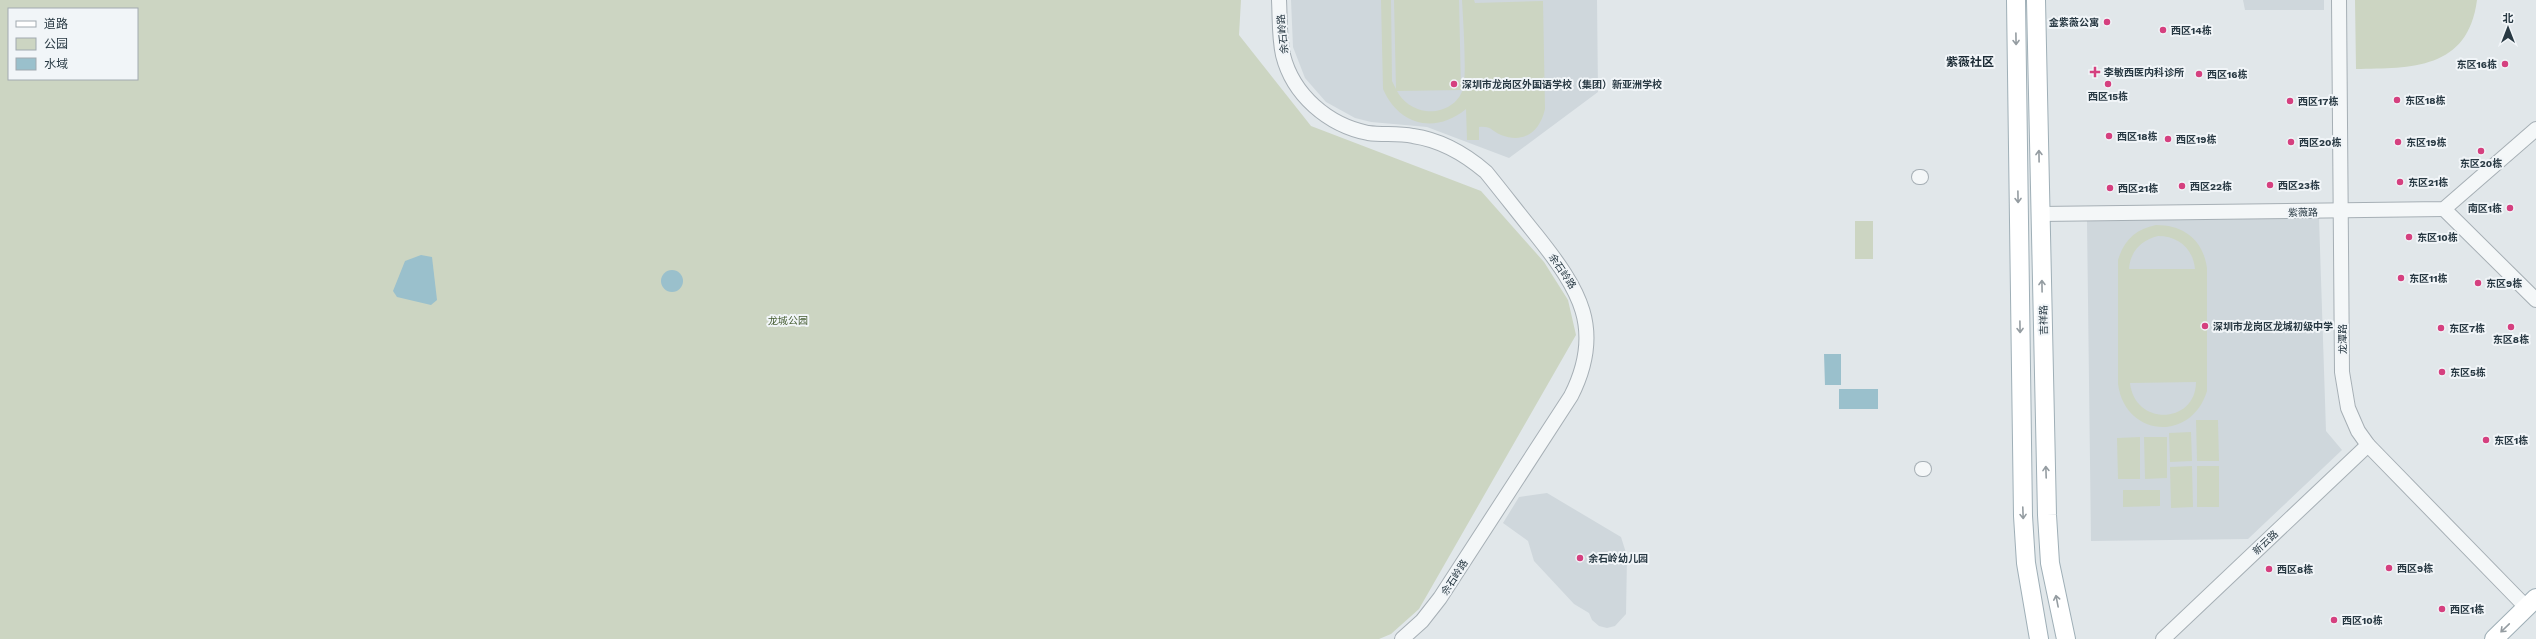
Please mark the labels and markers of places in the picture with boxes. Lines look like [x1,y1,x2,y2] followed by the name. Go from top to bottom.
[2048,17,2099,28] place label: 金紫薇公寓
[2102,17,2112,27] marker: 金紫薇公寓
[2171,24,2212,36] place label: 西区14栋
[2158,25,2168,35] marker: 西区14栋
[2457,58,2497,70] place label: 东区16栋
[2500,59,2510,69] marker: 东区16栋
[2089,66,2101,78] marker: 李敏西医内科诊所
[2104,67,2184,78] place label: 李敏西医内科诊所
[2207,68,2247,80] place label: 西区16栋
[2194,69,2204,79] marker: 西区16栋
[1462,78,1662,90] place label: 深圳市龙岗区外国语学校（集团）新亚洲学校
[1449,79,1459,89] marker: 深圳市龙岗区外国语学校（集团）新亚洲学校
[2103,79,2113,89] marker: 西区15栋
[2088,90,2128,102] place label: 西区15栋
[2405,94,2446,106] place label: 东区18栋
[2298,95,2338,107] place label: 西区17栋
[2392,95,2402,105] marker: 东区18栋
[2285,96,2295,106] marker: 西区17栋
[2117,130,2158,142] place label: 西区18栋
[2104,131,2114,141] marker: 西区18栋
[2176,133,2216,145] place label: 西区19栋
[2163,134,2173,144] marker: 西区19栋
[2299,136,2341,148] place label: 西区20栋
[2406,136,2446,148] place label: 东区19栋
[2286,137,2296,147] marker: 西区20栋
[2393,137,2403,147] marker: 东区19栋
[2476,146,2486,156] marker: 东区20栋
[2460,157,2502,169] place label: 东区20栋
[2408,176,2448,188] place label: 东区21栋
[2395,177,2405,187] marker: 东区21栋
[2278,179,2320,191] place label: 西区23栋
[2190,180,2232,192] place label: 西区22栋
[2265,180,2275,190] marker: 西区23栋
[2177,181,2187,191] marker: 西区22栋
[2118,182,2158,194] place label: 西区21栋
[2105,183,2115,193] marker: 西区21栋
[2468,202,2502,214] place label: 南区1栋
[2505,203,2515,213] marker: 南区1栋
[2417,231,2458,243] place label: 东区10栋
[2404,232,2414,242] marker: 东区10栋
[2409,272,2448,284] place label: 东区11栋
[2396,273,2406,283] marker: 东区11栋
[2486,277,2522,289] place label: 东区9栋
[2473,278,2483,288] marker: 东区9栋
[2213,320,2333,332] place label: 深圳市龙岗区龙城初级中学
[2200,321,2210,331] marker: 深圳市龙岗区龙城初级中学
[2449,322,2485,334] place label: 东区7栋
[2506,322,2516,332] marker: 东区8栋
[2436,323,2446,333] marker: 东区7栋
[2493,333,2529,345] place label: 东区8栋
[2450,366,2486,378] place label: 东区5栋
[2437,367,2447,377] marker: 东区5栋
[2494,434,2528,446] place label: 东区1栋
[2481,435,2491,445] marker: 东区1栋
[1588,552,1648,564] place label: 余石岭幼儿园
[1575,553,1585,563] marker: 余石岭幼儿园
[2397,562,2433,574] place label: 西区9栋
[2277,563,2313,575] place label: 西区8栋
[2384,563,2394,573] marker: 西区9栋
[2264,564,2274,574] marker: 西区8栋
[2450,603,2484,615] place label: 西区1栋
[2437,604,2447,614] marker: 西区1栋
[2342,614,2383,626] place label: 西区10栋
[2329,615,2339,625] marker: 西区10栋

